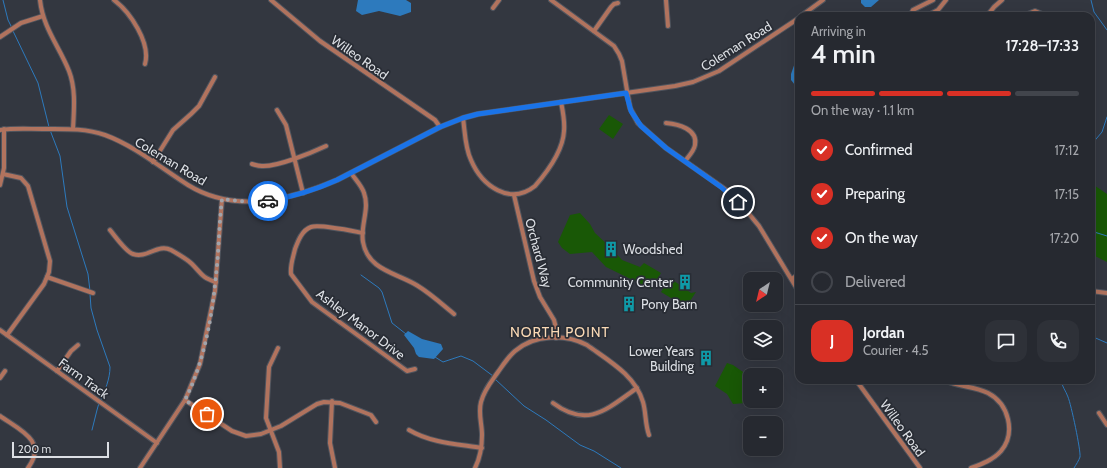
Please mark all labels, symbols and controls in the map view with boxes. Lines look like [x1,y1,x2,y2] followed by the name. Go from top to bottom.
[698,18,774,74] street label: Coleman Road
[811,23,866,39] text: Arriving in
[328,32,392,82] street label: Willeo Road
[1005,37,1079,55] text: 17:28–17:33
[811,38,876,70] text: 4 min
[811,102,914,118] text: On the way · 1.1 km
[132,133,210,189] street label: Coleman Road
[811,139,833,161] icon: check
[845,141,913,159] text: Confirmed
[1054,142,1079,158] text: 17:12
[248,181,288,221] courier
[811,183,833,205] icon: check
[721,185,755,219] pin
[845,185,905,203] text: Preparing
[1054,186,1079,202] text: 17:15
[257,190,279,212] icon: car
[727,191,749,213] icon: home
[522,216,556,290] street label: Orchard Way
[811,227,833,249] icon: check
[845,229,918,247] text: On the way
[1050,230,1079,246] text: 17:20
[602,240,620,258] building icon: Woodshed
[623,241,683,257] place label: Woodshed
[743,272,783,312] north arrow
[743,272,783,456] map controls
[676,273,694,291] building icon: Community Center
[845,273,906,291] text: Delivered
[568,274,674,290] place label: Community Center
[314,285,409,363] street label: Ashley Manor Drive
[620,295,638,313] building icon: Pony Barn
[641,296,697,312] place label: Pony Barn
[743,320,783,360] button: layers
[985,320,1027,362] button: chat
[1037,320,1079,362] button: phone
[510,323,610,341] district label: NORTH POINT
[863,324,905,342] text: Jordan
[830,332,834,350] text: J
[863,342,928,358] text: Courier · 4.5
[629,343,695,374] place label: Lower Years Building
[697,349,715,367] building icon: Lower Years Building
[56,354,113,402] street label: Farm Track
[743,368,783,408] button: +
[190,397,224,431] pin
[877,397,929,459] street label: Willeo Road
[196,403,218,425] icon: bag
[743,416,783,456] button: −
[12,440,109,459] scale bar
[18,442,51,456] text: 200 m

